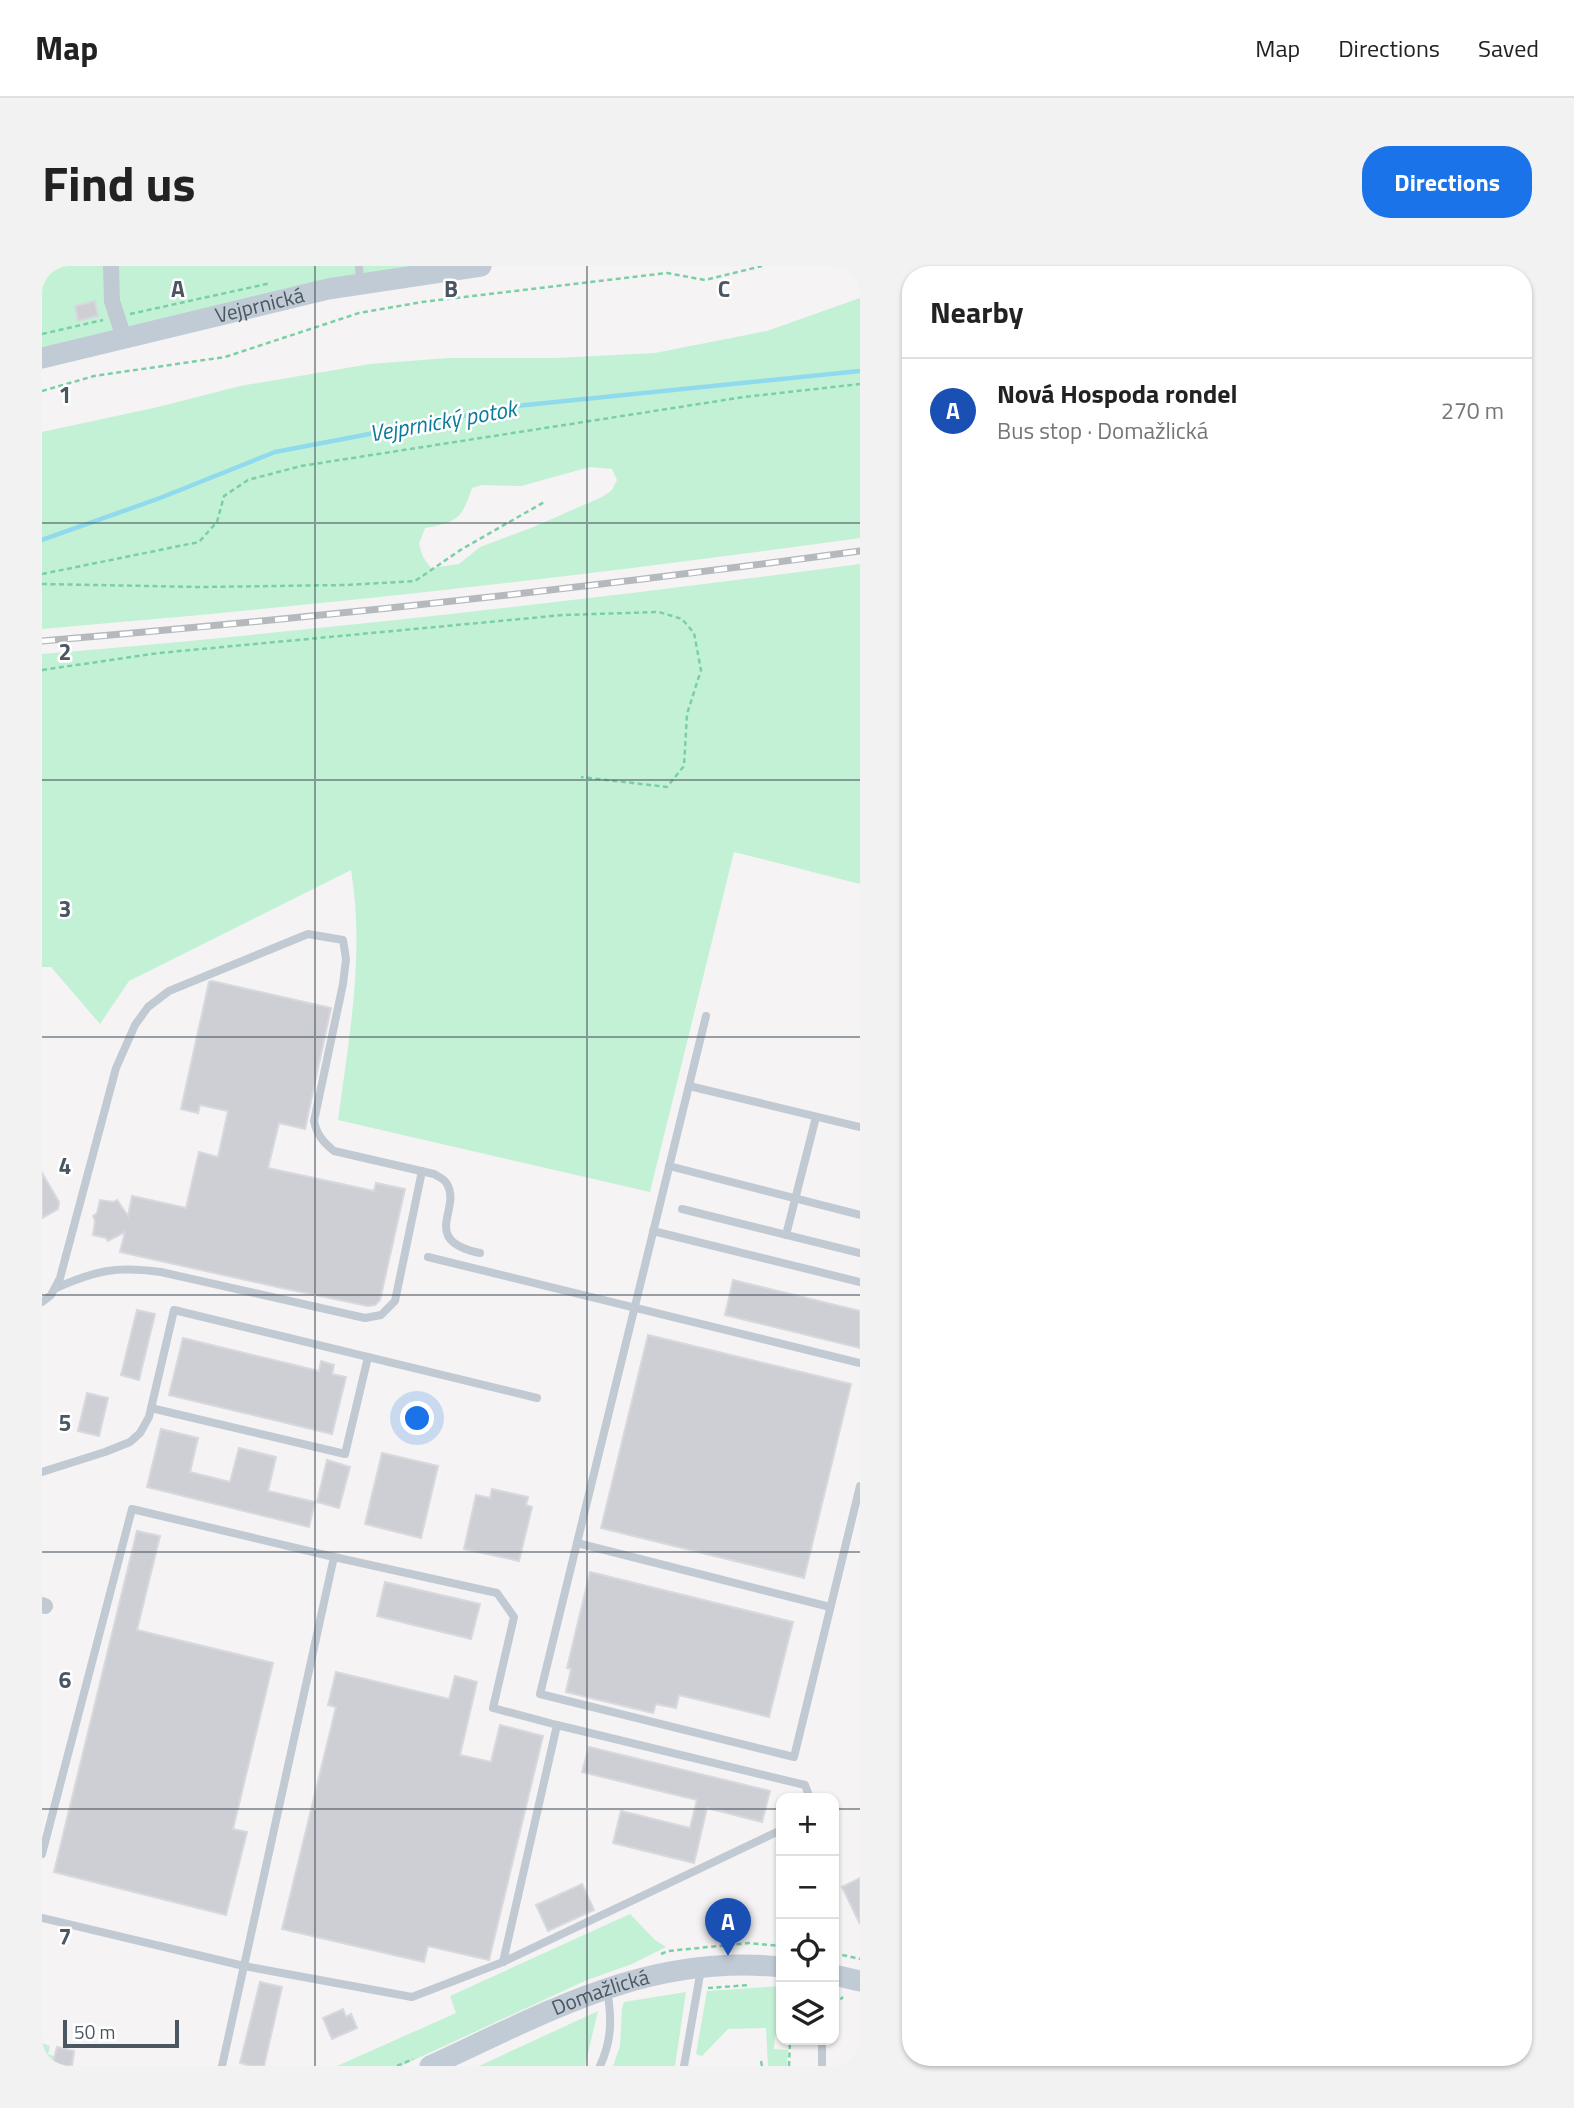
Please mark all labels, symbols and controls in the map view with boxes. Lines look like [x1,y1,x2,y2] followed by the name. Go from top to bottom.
[35,23,98,73] text: Map
[1255,30,1300,66] text: Map
[1338,30,1440,66] text: Directions
[1478,30,1539,66] text: Saved
[42,145,196,220] text: Find us
[1362,146,1532,218] button: Directions
[171,271,185,306] text: A
[444,271,458,306] text: B
[718,271,730,306] text: C
[212,278,308,331] street label: Vejprnická
[930,289,1023,335] text: Nearby
[997,374,1238,413] text: Nová Hospoda rondel
[59,377,71,412] text: 1
[367,390,522,451] water label: Vejprnický potok
[946,393,960,428] text: A
[1441,393,1504,428] text: 270 m
[997,413,1208,448] text: Bus stop · Domažlická
[59,634,71,669] text: 2
[59,891,71,926] text: 3
[59,1148,71,1183] text: 4
[400,1401,434,1435] your location
[59,1405,71,1440] text: 5
[59,1662,72,1697] text: 6
[776,1793,839,2045] map controls
[776,1793,839,1856] button: +
[776,1856,839,1919] button: −
[705,1898,751,1956] pin: A
[59,1919,71,1954] text: 7
[776,1919,839,1982] button: locate
[546,1960,653,2023] street label: Domažlická
[776,1982,839,2045] button: layers
[63,2017,178,2049] scale bar
[74,2017,115,2046] text: 50 m

